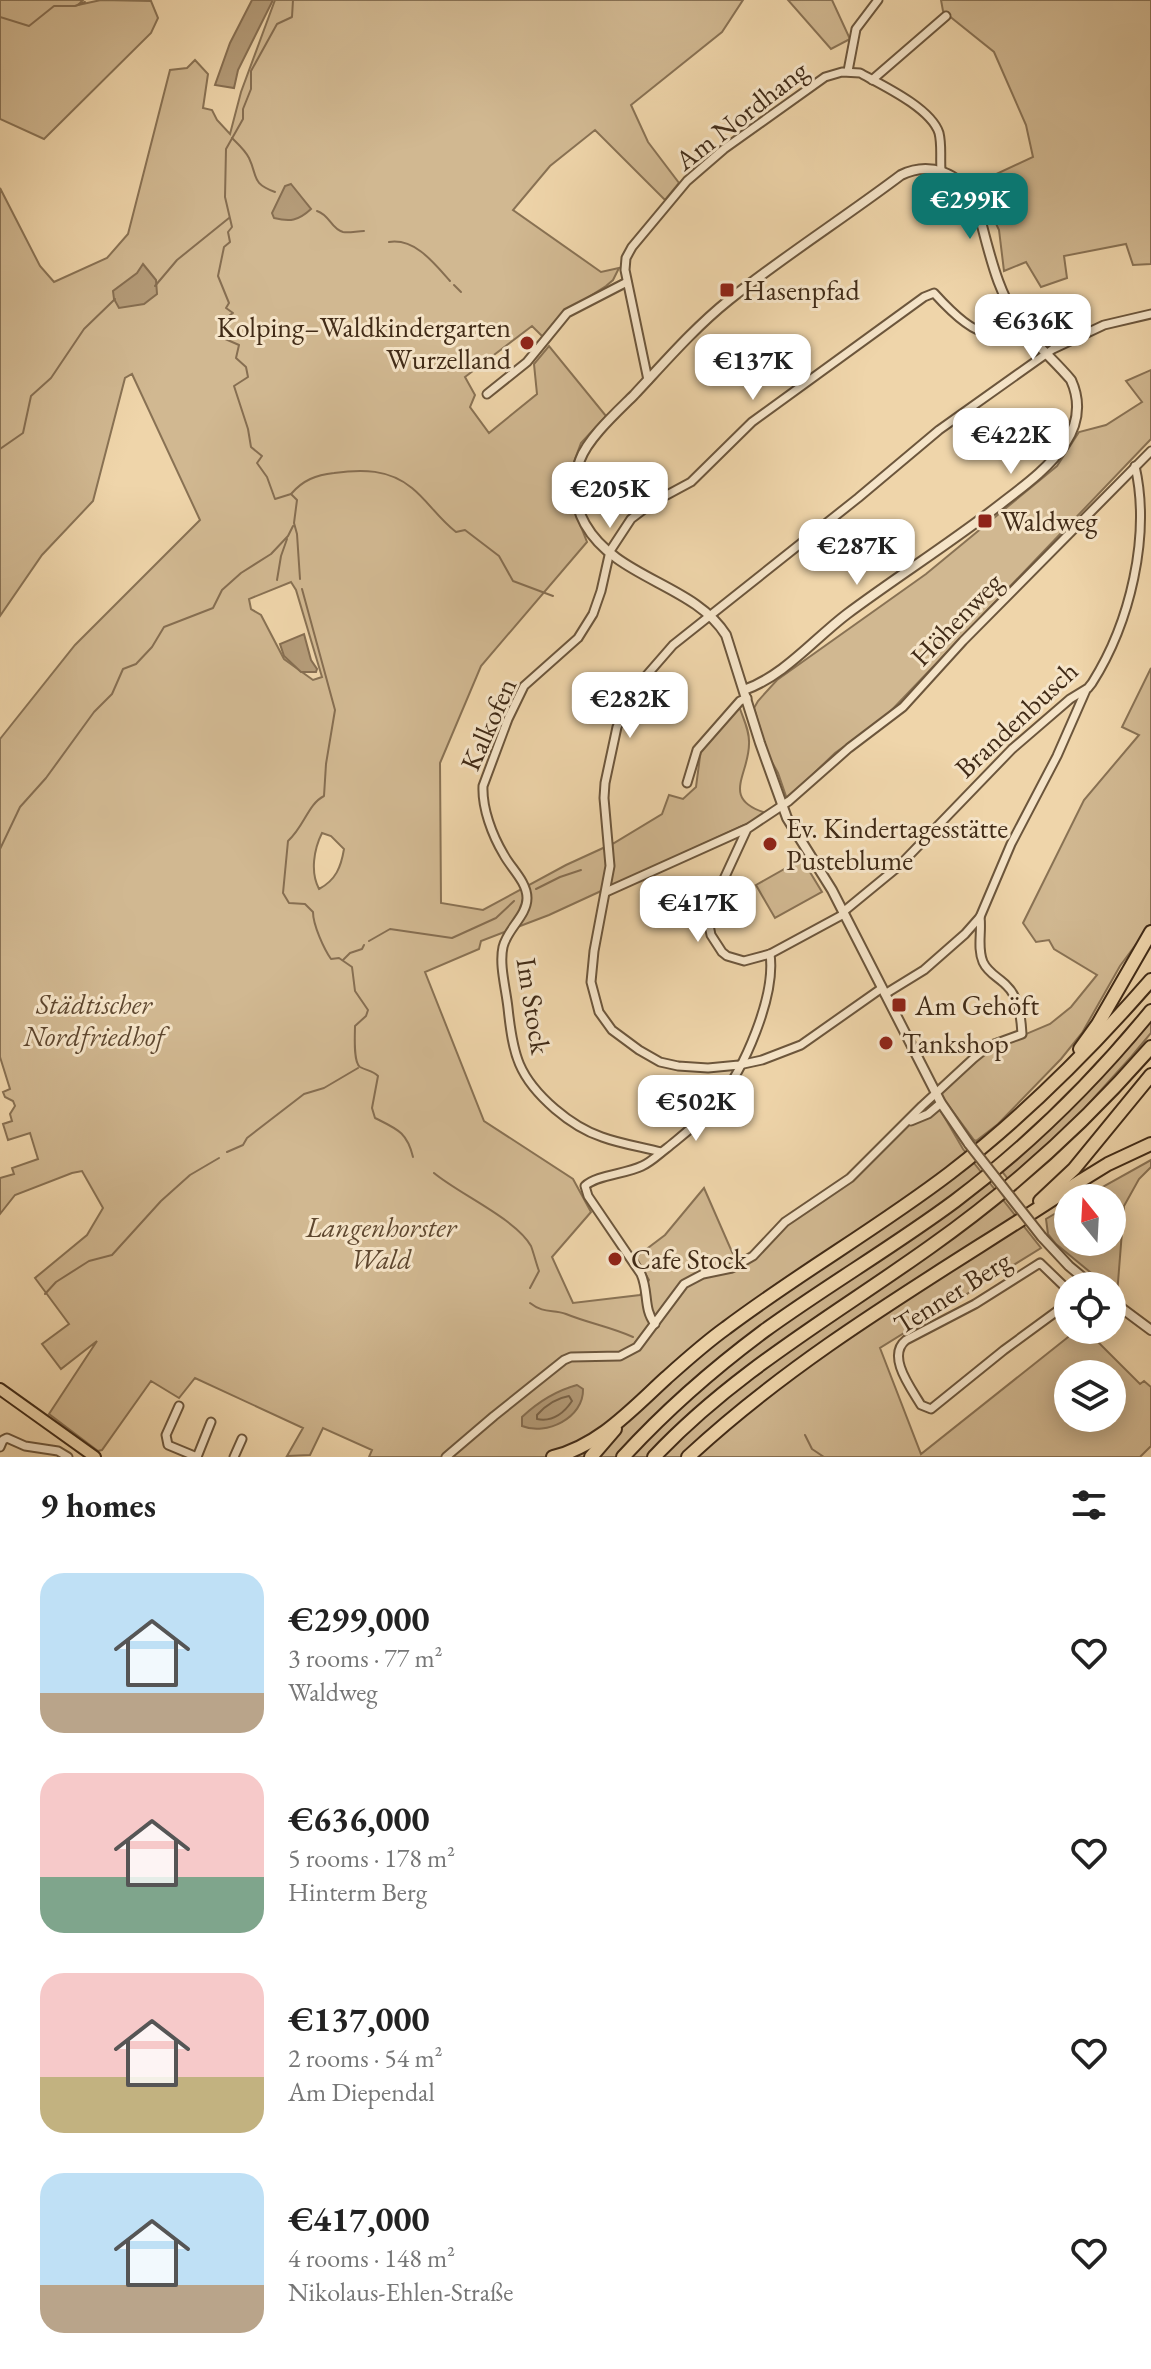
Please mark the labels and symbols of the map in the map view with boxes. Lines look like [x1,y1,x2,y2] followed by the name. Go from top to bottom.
[667,51,815,179] street label: Am Nordhang
[914,173,1026,241] pin: €299K
[743,272,861,308] place label: Hasenpfad
[718,281,736,299] marker: Hasenpfad
[977,294,1089,362] pin: €636K
[217,309,512,377] place label: Kolping–Waldkindergarten Wurzelland
[518,334,536,352] marker: Kolping–Waldkindergarten Wurzelland
[697,334,809,402] pin: €137K
[955,408,1067,476] pin: €422K
[554,462,666,530] pin: €205K
[1001,503,1098,539] place label: Waldweg
[976,512,994,530] marker: Waldweg
[801,519,913,587] pin: €287K
[902,564,1010,674] street label: Höhenweg
[947,653,1085,785] street label: Brandenbusch
[452,672,524,776] street label: Kalkofen
[574,672,686,740] pin: €282K
[786,810,1008,878] place label: Ev. Kindertagesstätte Pusteblume
[761,835,779,853] marker: Ev. Kindertagesstätte Pusteblume
[642,876,754,944] pin: €417K
[509,955,560,1058] street label: Im Stock
[22,986,171,1054] park label: Städtischer Nordfriedhof
[914,987,1039,1023] place label: Am Gehöft
[890,996,908,1014] marker: Am Gehöft
[902,1025,1009,1061] place label: Tankshop
[877,1034,895,1052] marker: Tankshop
[640,1075,752,1143] pin: €502K
[1054,1184,1126,1256] north arrow
[305,1209,458,1277] park label: Langenhorster Wald
[631,1241,748,1277] place label: Cafe Stock
[887,1242,1018,1342] street label: Tenner Berg
[606,1250,624,1268] marker: Cafe Stock

